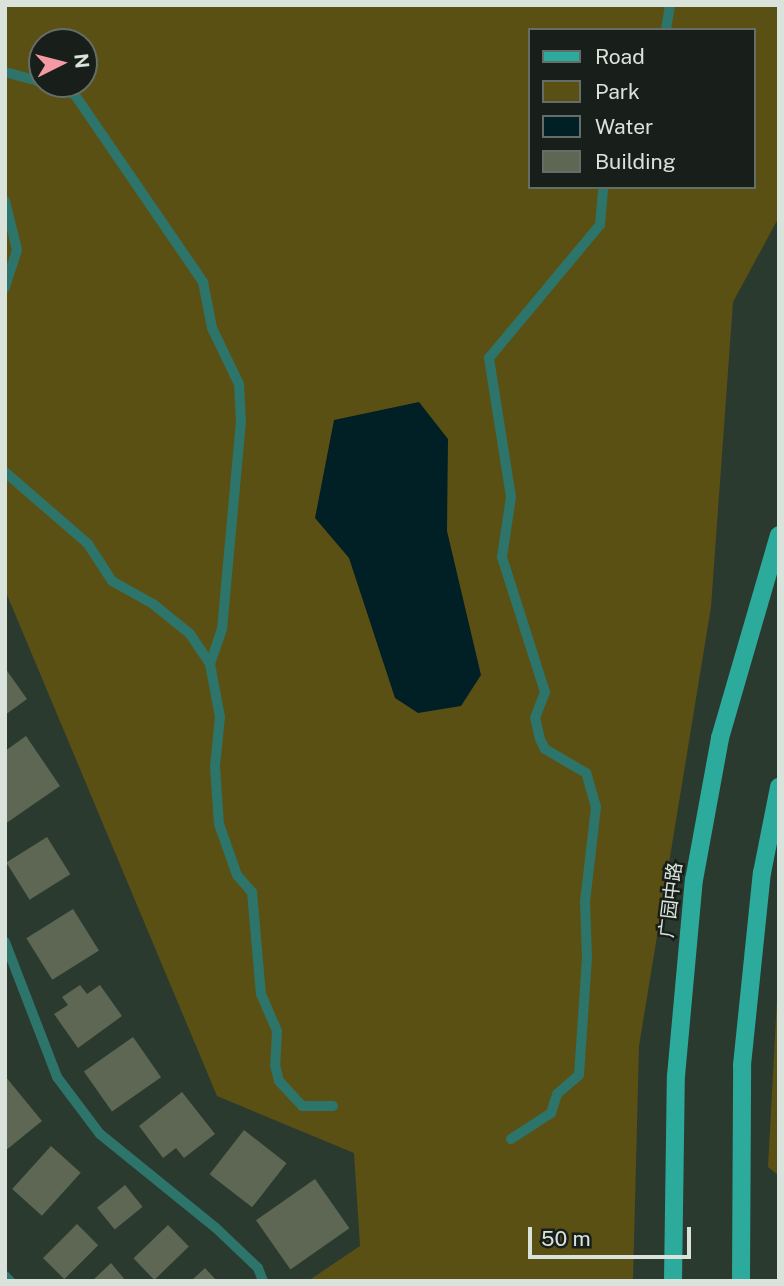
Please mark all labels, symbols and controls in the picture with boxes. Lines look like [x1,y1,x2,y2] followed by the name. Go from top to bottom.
[28,28,98,98] north arrow
[528,28,756,189] legend
[595,44,645,69] text: Road
[70,52,94,70] text: N
[595,79,640,104] text: Park
[595,114,653,139] text: Water
[595,149,676,174] text: Building
[655,861,687,939] street label: 广园中路
[532,1212,695,1256] scale bar
[541,1226,591,1251] text: 50 m

